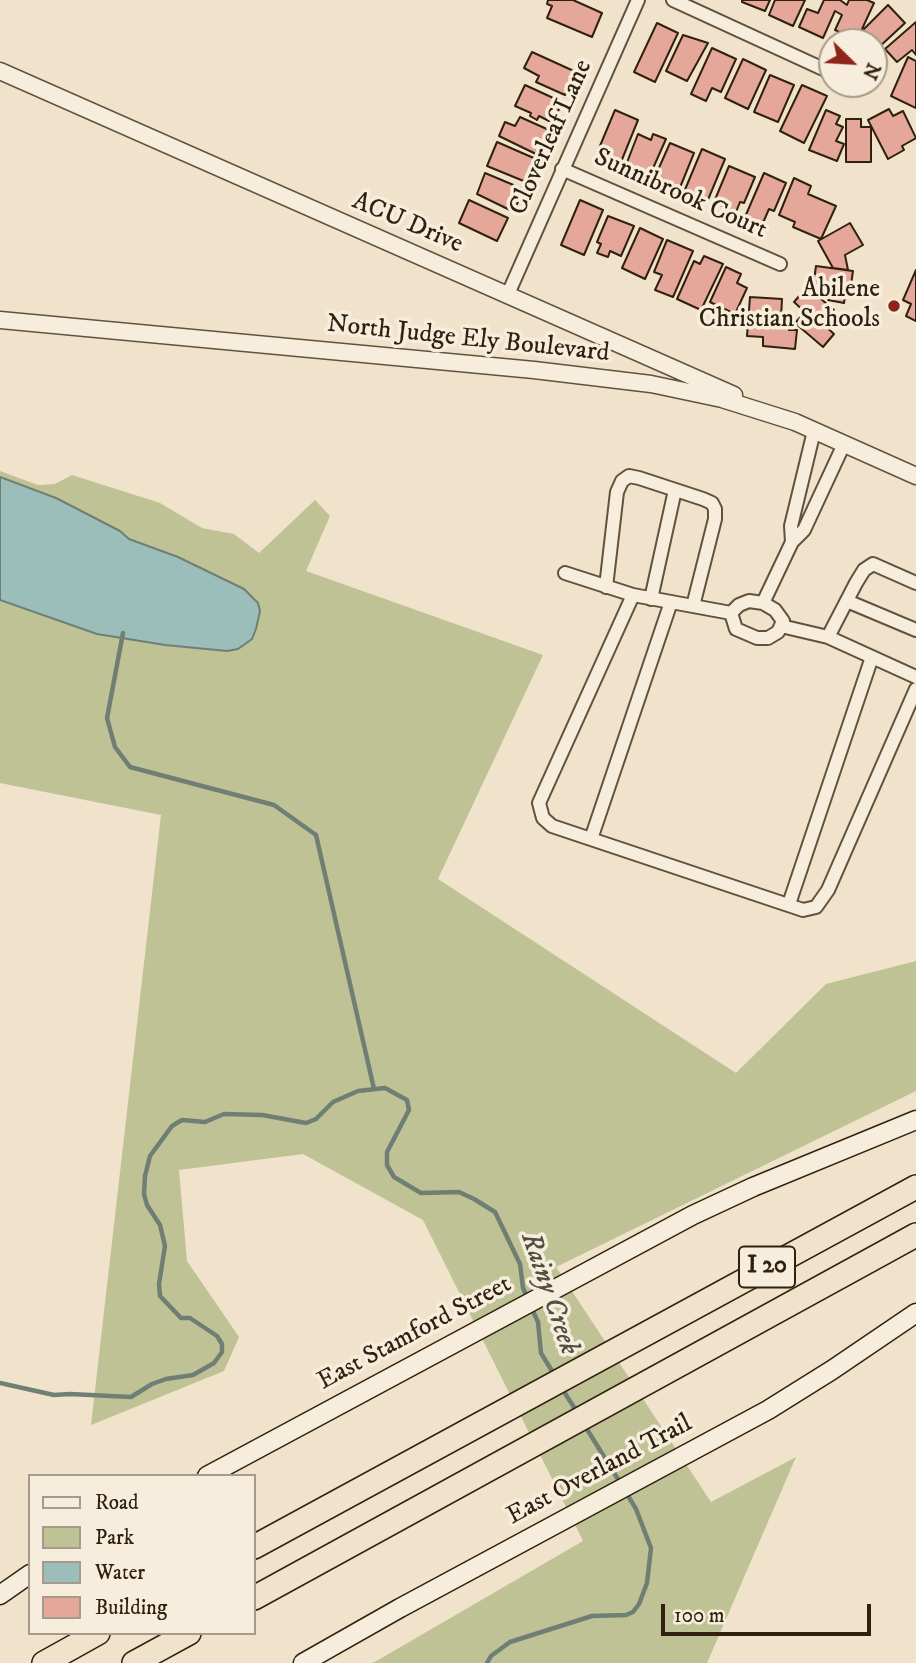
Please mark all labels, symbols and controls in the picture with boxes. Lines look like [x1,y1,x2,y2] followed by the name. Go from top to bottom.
[818,28,888,98] north arrow
[504,55,600,221] street label: Cloverleaf Lane
[857,59,884,83] text: N
[589,143,771,247] street label: Sunnibrook Court
[347,187,467,261] street label: ACU Drive
[699,275,880,336] place label: Abilene Christian Schools
[886,298,902,314] marker: Abilene Christian Schools
[325,310,611,370] street label: North Judge Ely Boulevard
[511,1228,585,1360] water label: Rainy Creek
[739,1246,795,1288] road number: I 20
[313,1270,517,1398] street label: East Stamford Street
[502,1409,698,1533] street label: East Overland Trail
[28,1474,256,1635] legend
[95,1490,139,1516] text: Road
[95,1525,134,1551] text: Park
[95,1560,145,1586] text: Water
[664,1590,874,1634] scale bar
[95,1595,167,1621] text: Building
[674,1603,725,1629] text: 100 m

